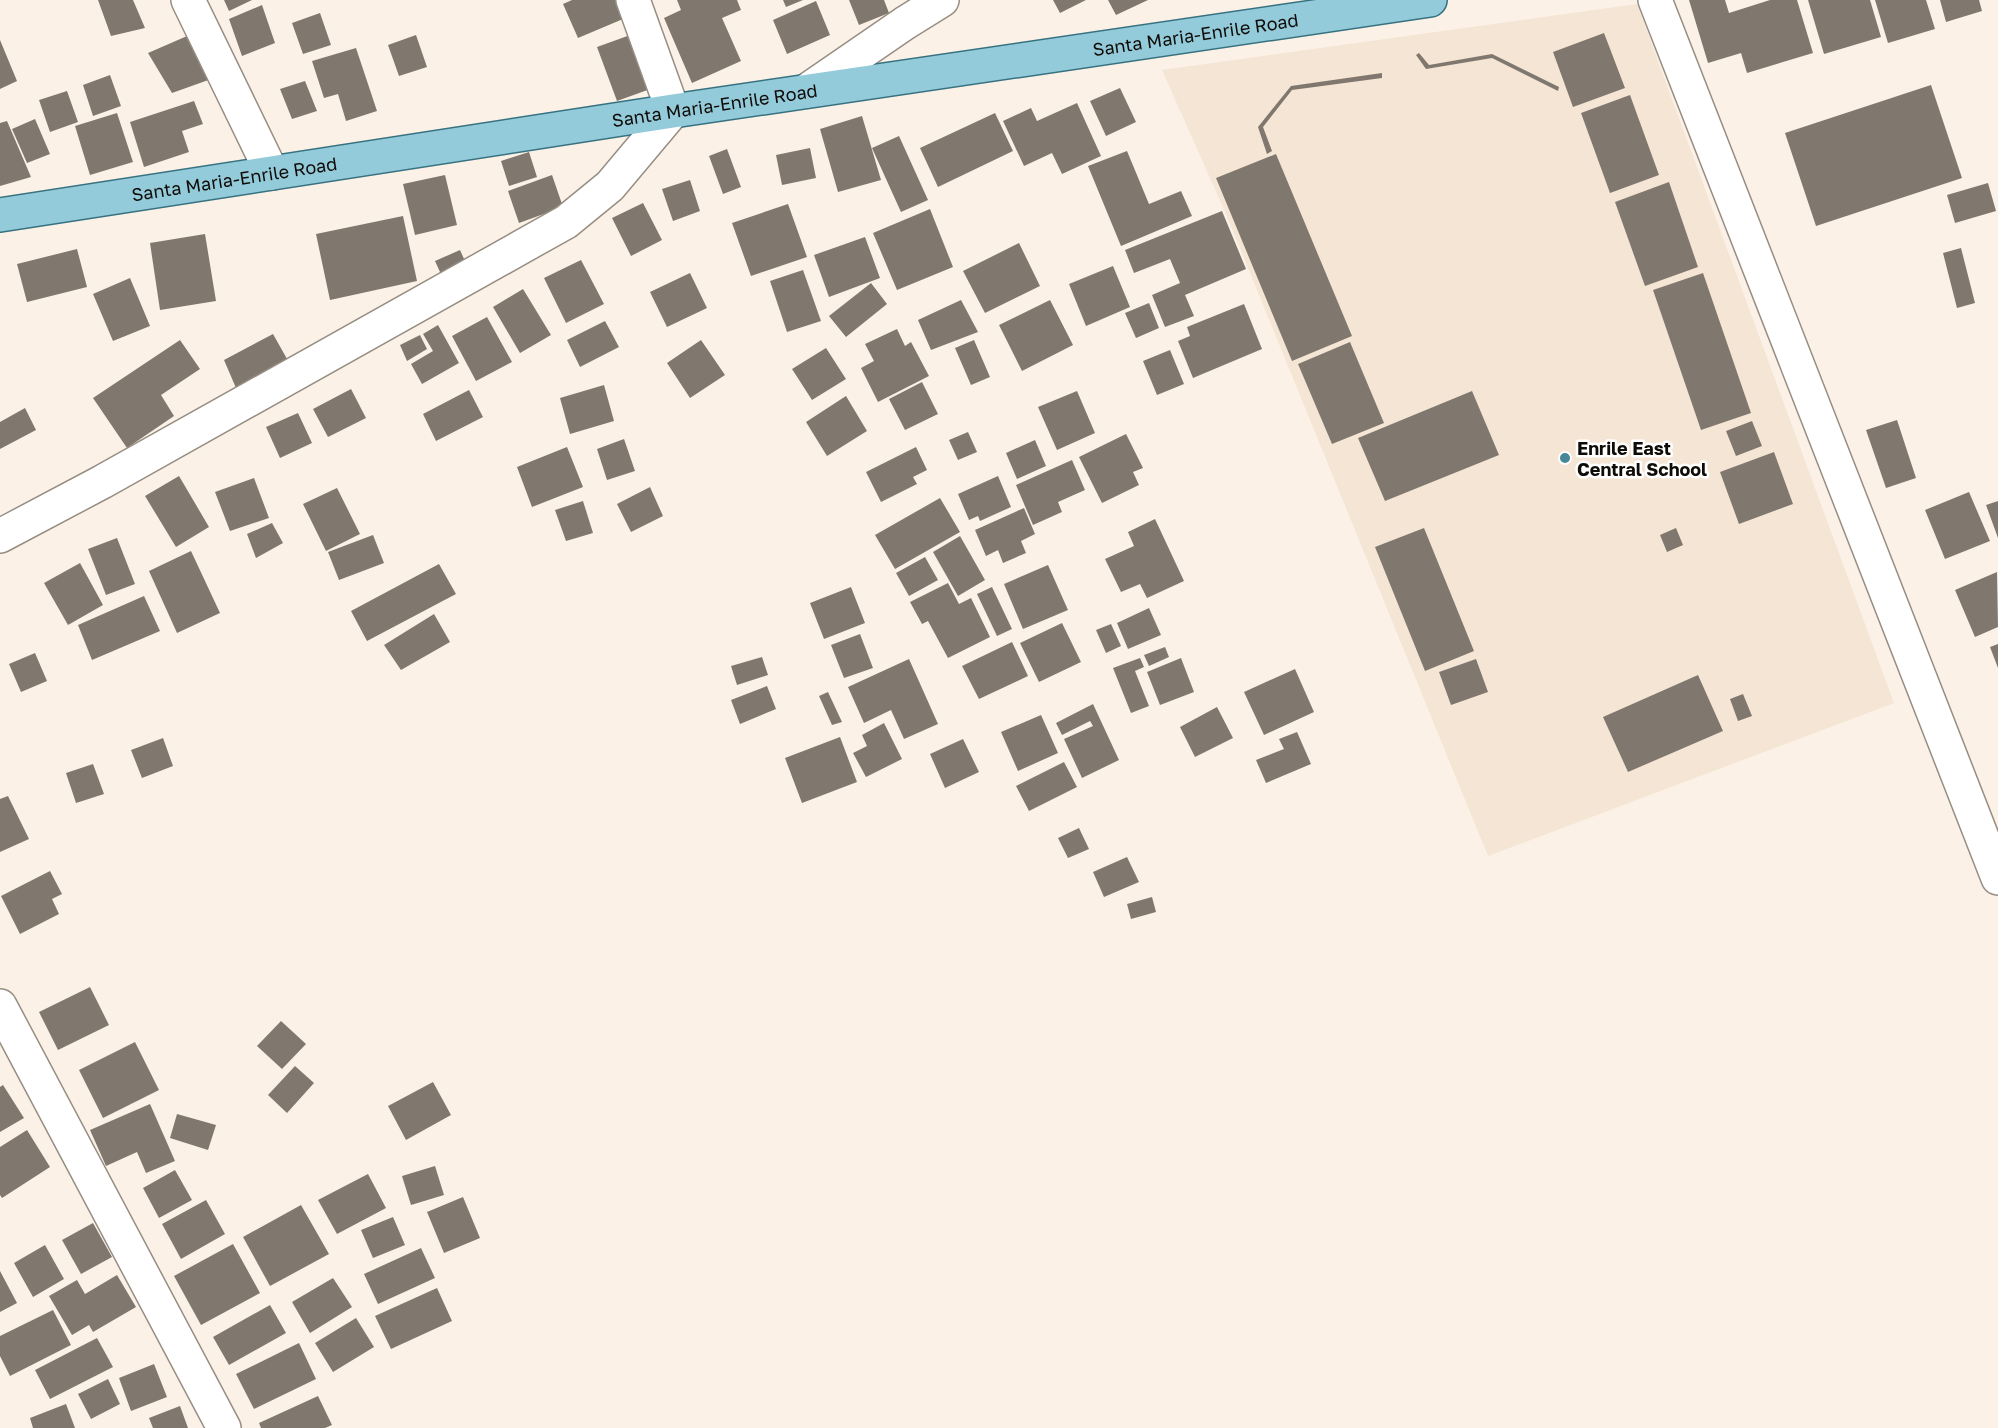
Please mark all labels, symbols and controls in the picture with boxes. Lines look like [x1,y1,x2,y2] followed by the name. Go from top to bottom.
[1091,8,1300,60] street label: Santa Maria-Enrile Road
[610,79,819,131] street label: Santa Maria-Enrile Road
[130,152,338,206] street label: Santa Maria-Enrile Road
[1577,437,1707,480] place label: Enrile East Central School
[1558,451,1572,465] marker: Enrile East Central School

